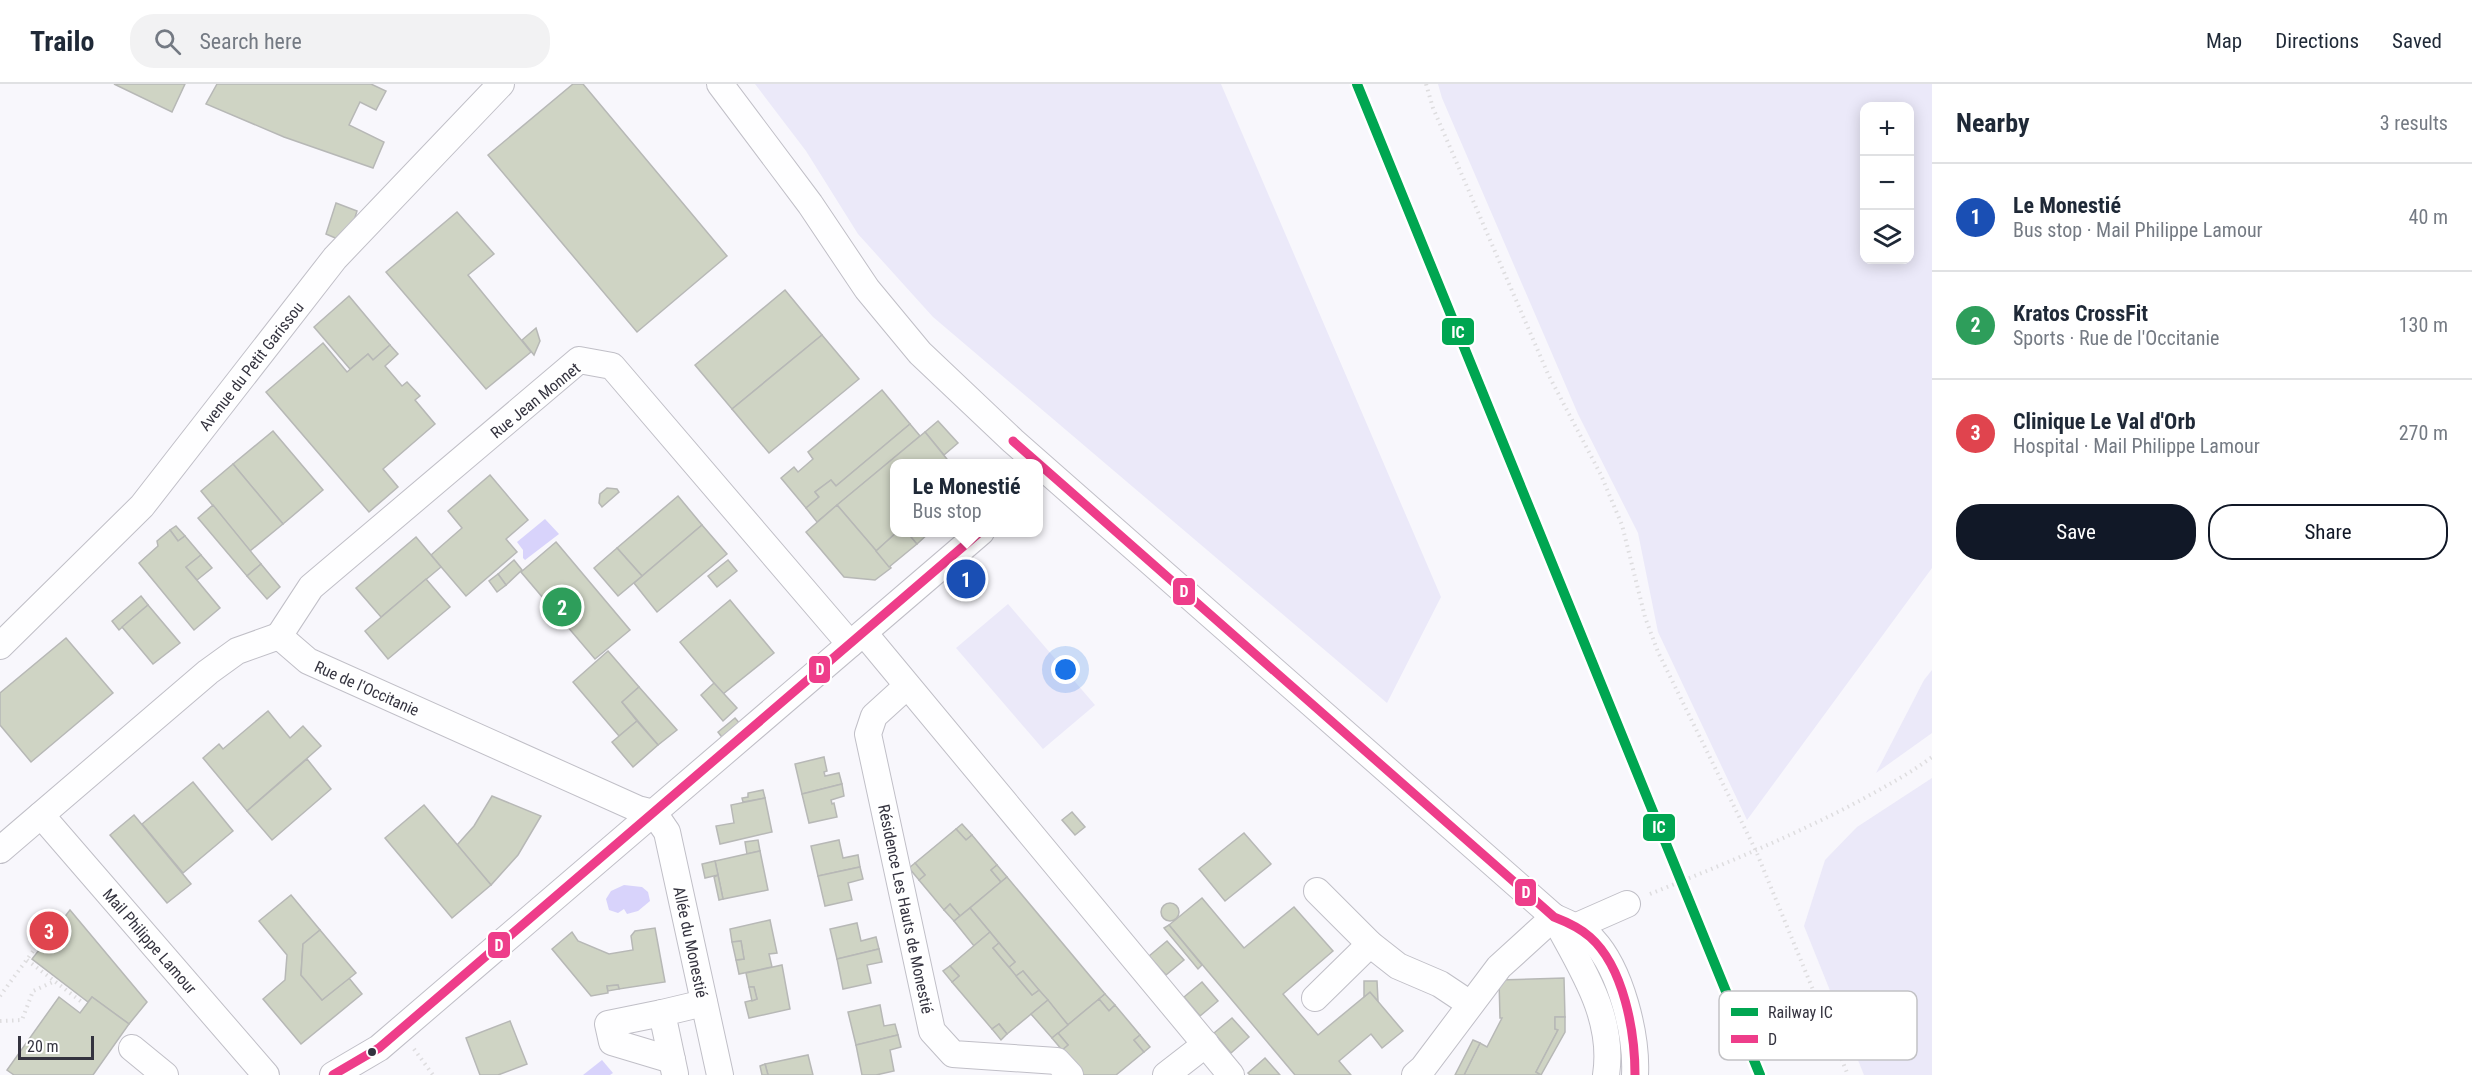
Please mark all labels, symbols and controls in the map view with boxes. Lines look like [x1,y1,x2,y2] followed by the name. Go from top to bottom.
[130,14,550,68] search box
[30,25,94,58] text: Trailo
[151,25,184,58] icon: search
[199,29,302,54] text: Search here
[2206,29,2242,53] text: Map
[2275,29,2359,53] text: Directions
[2392,29,2442,53] text: Saved
[1860,102,1914,264] map controls
[1860,102,1914,156] button: +
[1956,108,2030,138] text: Nearby
[2380,111,2448,135] text: 3 results
[1860,156,1914,210] button: −
[2013,193,2121,218] text: Le Monestié
[1970,205,1981,229] text: 1
[2409,205,2448,229] text: 40 m
[1860,210,1914,264] button: layers
[2013,218,2263,242] text: Bus stop · Mail Philippe Lamour
[195,298,308,434] street label: Avenue du Petit Garissou
[2013,301,2148,326] text: Kratos CrossFit
[1970,313,1981,337] text: 2
[2399,313,2448,337] text: 130 m
[1441,317,1475,346] line badge: IC
[1451,323,1465,342] text: IC
[2013,326,2219,350] text: Sports · Rue de l'Occitanie
[487,358,584,442] street label: Rue Jean Monnet
[2013,409,2196,434] text: Clinique Le Val d'Orb
[1970,421,1981,445] text: 3
[2399,421,2448,445] text: 270 m
[2013,434,2260,458] text: Hospital · Mail Philippe Lamour
[890,459,1043,537] popup
[913,474,1020,499] text: Le Monestié
[913,499,982,523] text: Bus stop
[1956,504,2196,560] button: Save
[2208,504,2448,560] button: Share
[946,556,986,602] pin: 1
[1172,577,1196,606] line badge: D
[1179,582,1189,601] text: D
[542,584,582,630] pin: 2
[808,655,831,684] line badge: D
[1051,655,1080,684] your location
[312,657,422,720] street label: Rue de l'Occitanie
[815,660,825,679] text: D
[874,803,937,1015] street label: Résidence Les Hauts de Monestié
[1642,813,1676,842] line badge: IC
[1652,818,1666,837] text: IC
[1514,878,1537,907] line badge: D
[1521,883,1531,902] text: D
[99,885,201,998] street label: Mail Philippe Lamour
[669,885,712,999] street label: Allée du Monestié
[29,908,68,954] pin: 3
[487,931,511,959] line badge: D
[494,936,504,955] text: D
[1719,991,1917,1060] legend
[1768,1003,1833,1022] text: Railway IC
[1768,1030,1777,1049] text: D
[18,1033,94,1060] scale bar
[27,1037,59,1056] text: 20 m
[366,1046,378,1058] unlabelled marker

